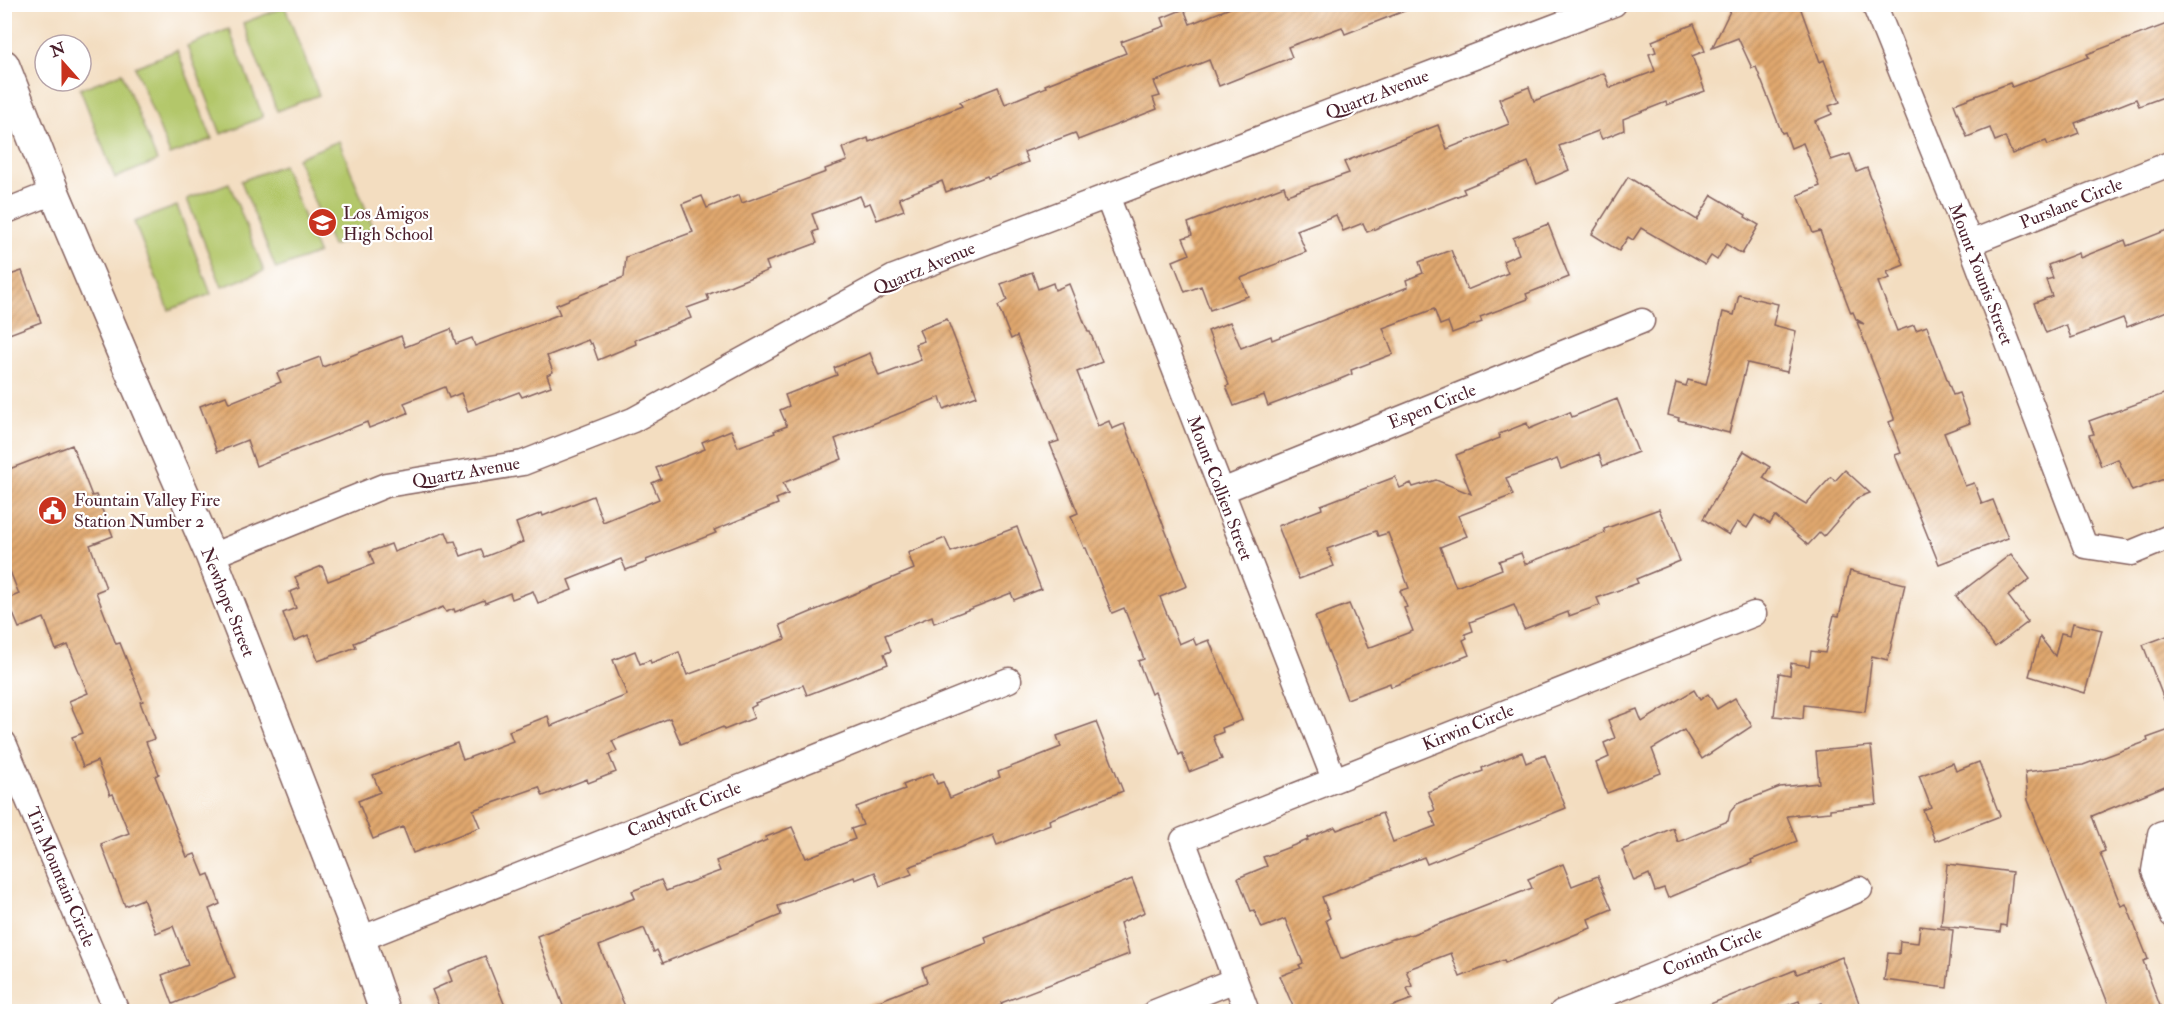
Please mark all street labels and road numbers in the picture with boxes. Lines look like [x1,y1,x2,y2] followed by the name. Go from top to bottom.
[1322,64,1433,125] street label: Quartz Avenue
[2016,172,2126,235] street label: Purslane Circle
[1943,200,2018,348] street label: Mount Younis Street
[870,236,979,300] street label: Quartz Avenue
[1385,378,1480,434] street label: Espen Circle
[1181,412,1258,564] street label: Mount Collien Street
[410,452,522,493] street label: Quartz Avenue
[195,544,260,661] street label: Newhope Street
[1419,698,1518,756] street label: Kirwin Circle
[624,776,745,843] street label: Candytuft Circle
[21,804,101,951] street label: Tin Mountain Circle
[1659,921,1766,982] street label: Corinth Circle

